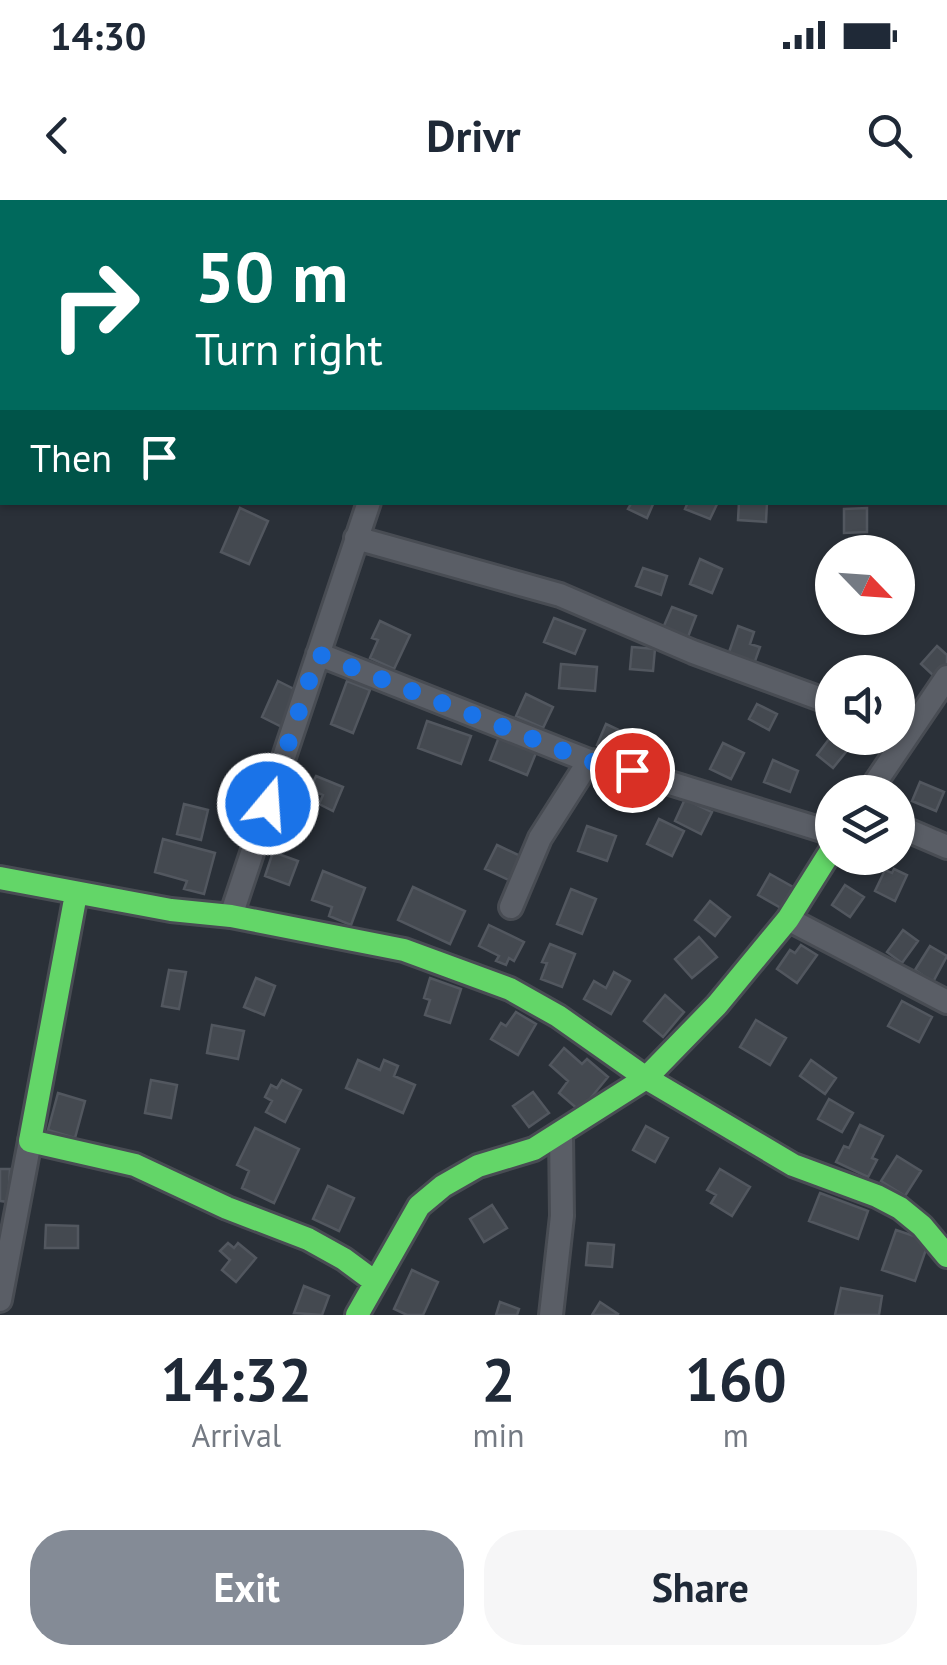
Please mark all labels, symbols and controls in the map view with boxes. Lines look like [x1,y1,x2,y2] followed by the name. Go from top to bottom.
[50,11,146,60] text: 14:30
[426,106,521,164] text: Drivr
[30,108,85,163] icon: back
[862,108,917,163] icon: search
[195,231,348,321] text: 50 m
[30,240,160,370] icon: right
[195,319,383,377] text: Turn right
[132,430,187,485] icon: arrive
[30,433,112,482] text: Then
[815,535,915,635] north arrow
[815,535,915,875] map controls
[815,655,915,755] button: sound
[590,728,675,813] pin
[605,743,660,798] icon: arrive
[216,752,320,856] position arrow
[815,775,915,875] button: layers
[160,1340,312,1418] text: 14:32
[482,1340,516,1418] text: 2
[685,1340,787,1418] text: 160
[191,1414,281,1456] text: Arrival
[473,1414,525,1456] text: min
[723,1414,749,1456] text: m
[30,1530,464,1645] button: Exit
[484,1530,917,1645] button: Share

